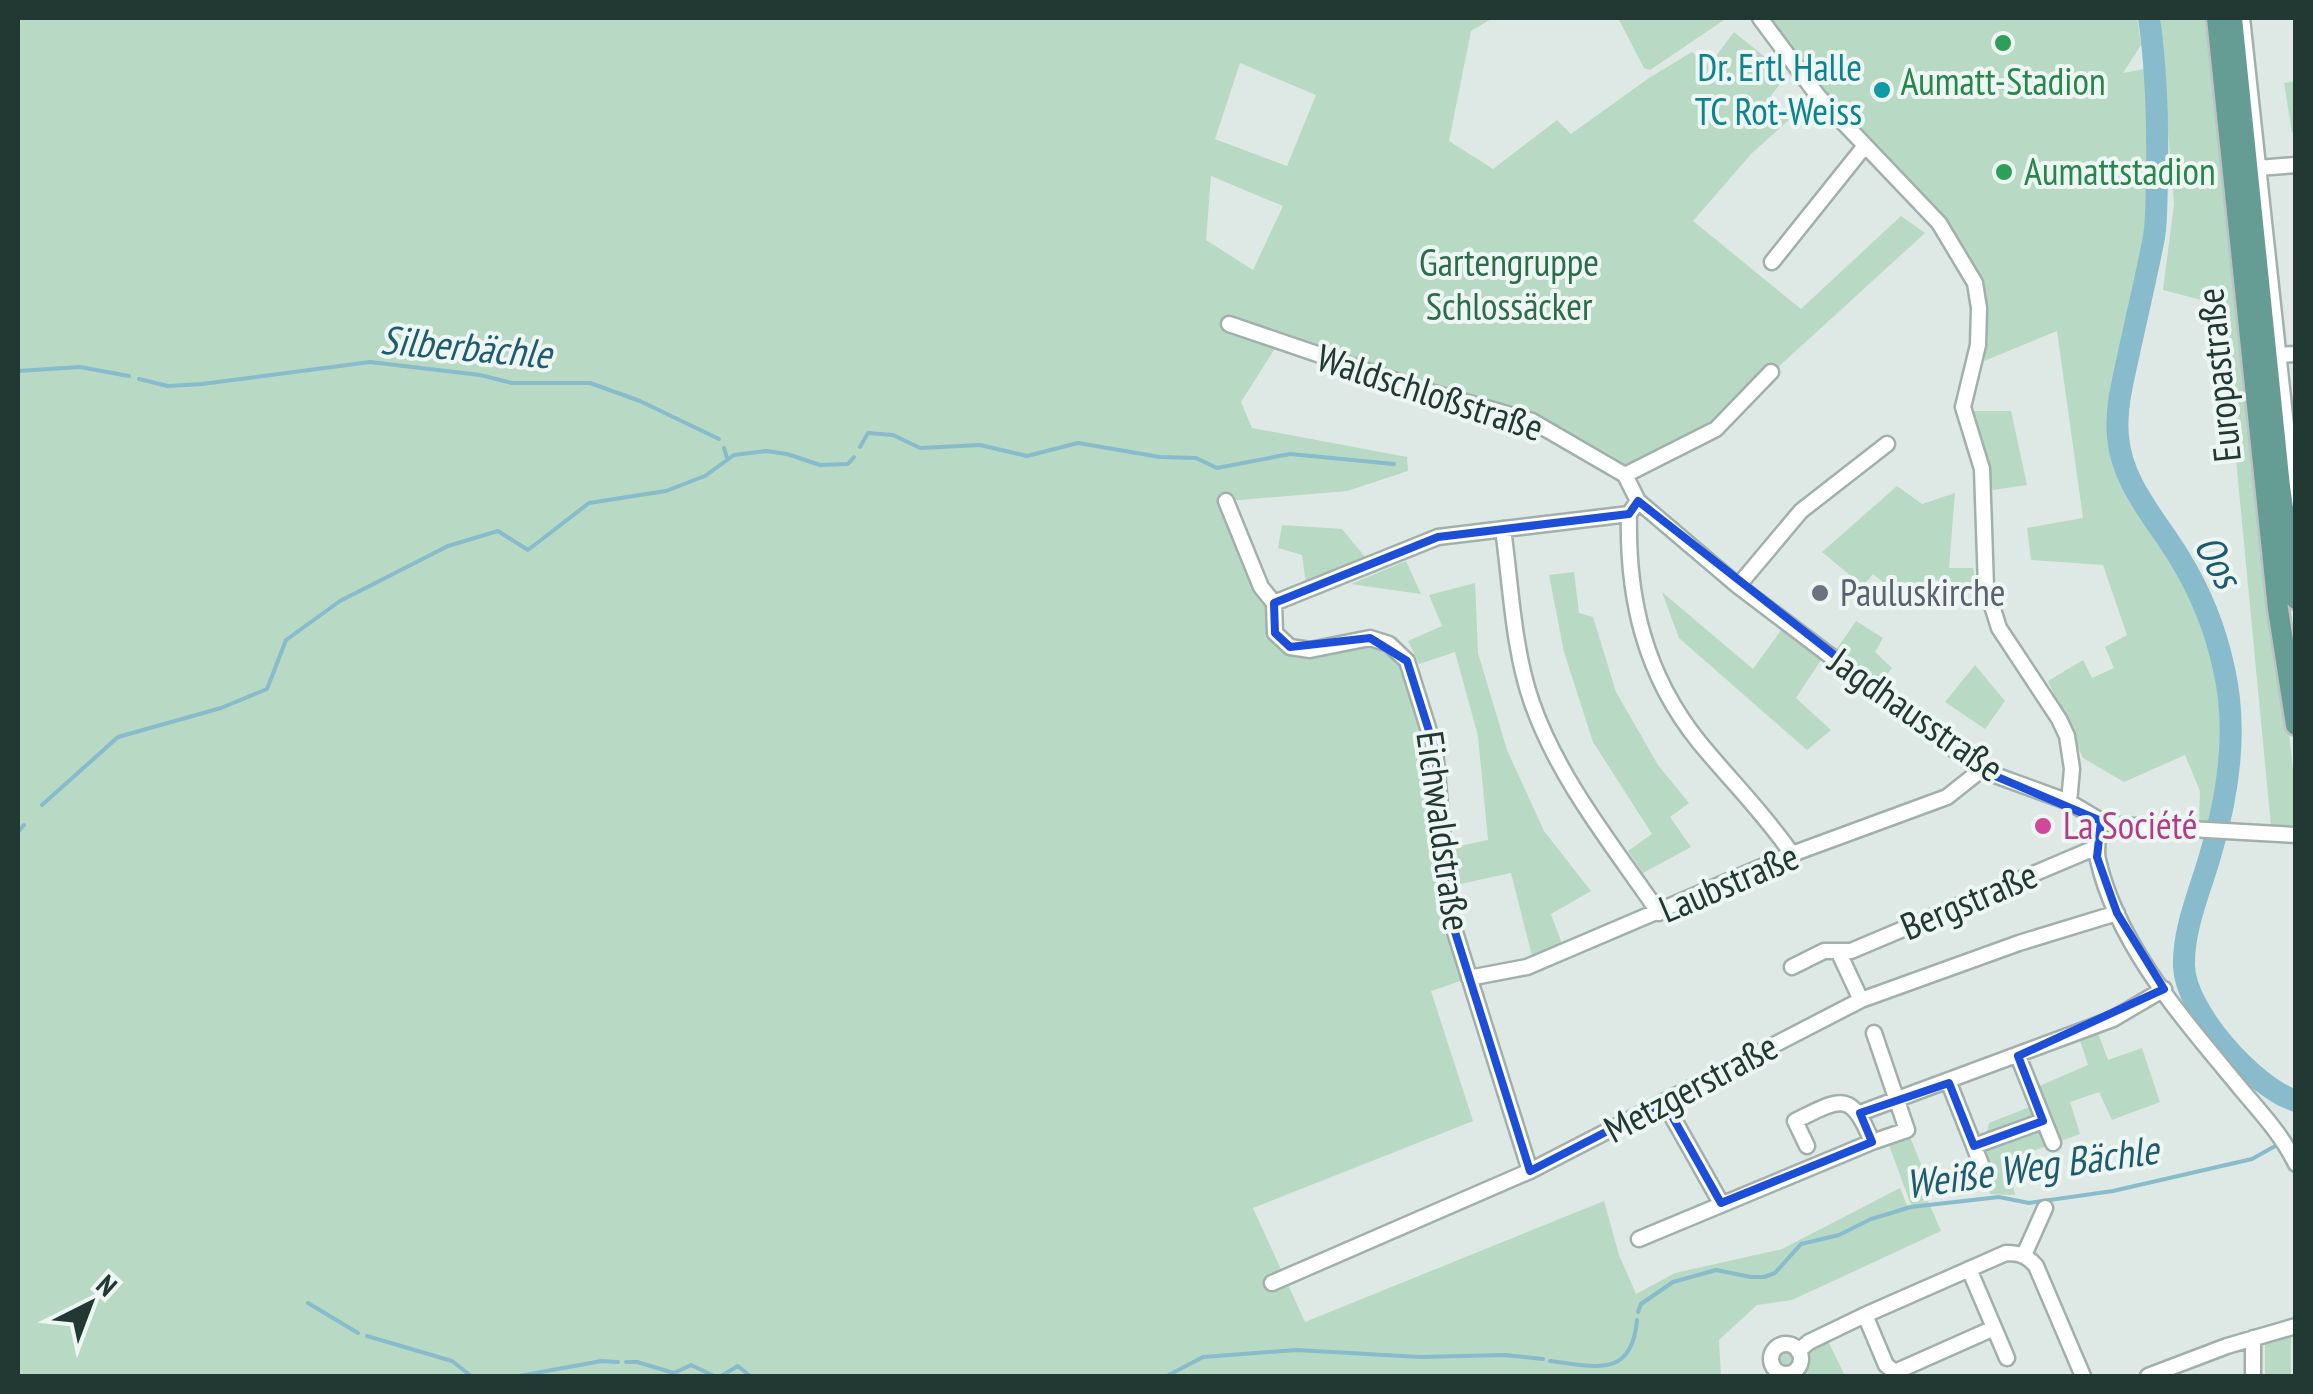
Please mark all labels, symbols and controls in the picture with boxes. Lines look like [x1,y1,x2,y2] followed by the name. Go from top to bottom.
[1992,32,2014,54] marker: Aumatt-Stadion
[1695,42,1862,135] place label: Dr. Ertl Halle TC Rot-Weiss
[1900,56,2106,105] place label: Aumatt-Stadion
[1871,79,1893,101] marker: Dr. Ertl Halle TC Rot-Weiss
[2024,146,2216,195] place label: Aumattstadion
[1993,161,2015,183] marker: Aumattstadion
[1419,237,1599,330] park label: Gartengruppe Schlossäcker
[2184,286,2251,464] street label: Europastraße
[379,313,556,380] water label: Silberbächle
[1311,332,1550,451] street label: Waldschloßstraße
[2183,525,2256,599] water label: Oos
[1840,567,2005,616] place label: Pauluskirche
[1809,582,1831,604] marker: Pauluskirche
[1819,635,2014,792] street label: Jagdhausstraße
[1406,728,1483,934] street label: Eichwaldstraße
[2063,800,2197,849] place label: La Société
[2032,815,2054,837] marker: La Société
[1651,830,1805,933] street label: Laubstraße
[1893,849,2044,950] street label: Bergstraße
[1595,1021,1785,1153] street label: Metzgerstraße
[1902,1122,2164,1209] water label: Weiße Weg Bächle
[40,1254,140,1354] north arrow
[89,1266,125,1304] text: N

